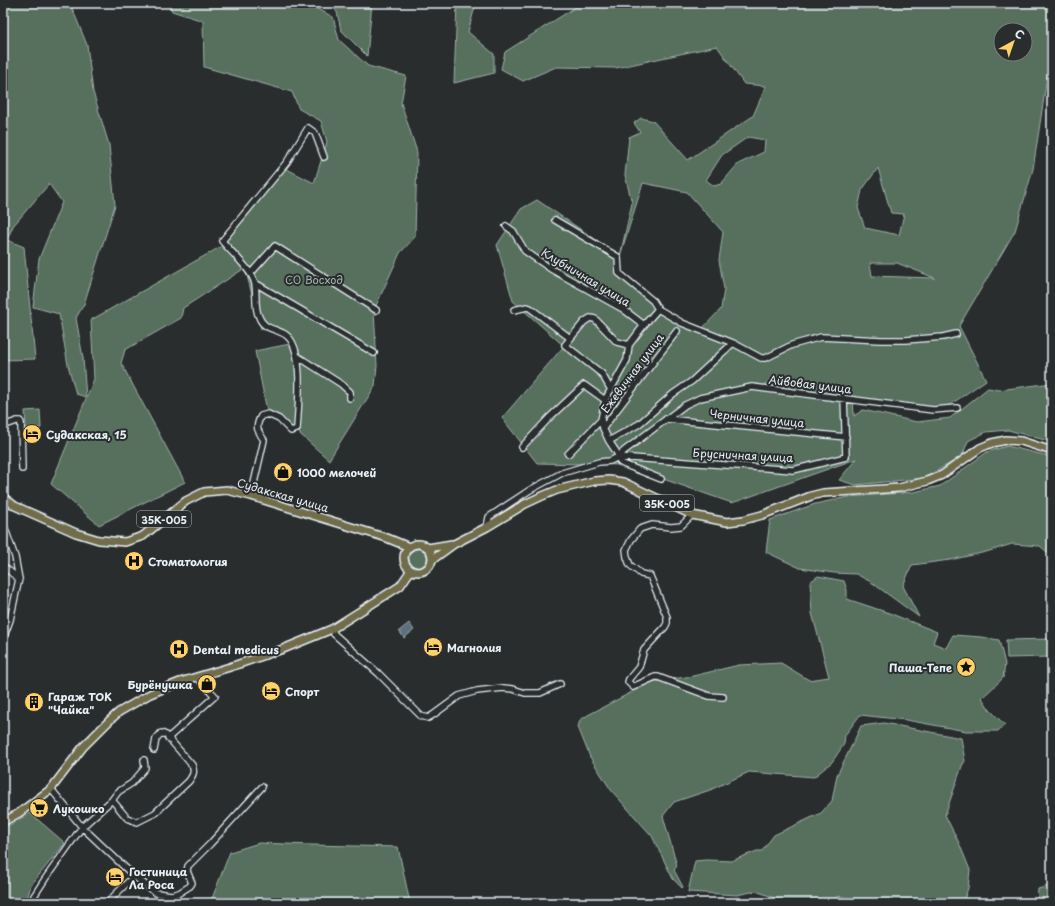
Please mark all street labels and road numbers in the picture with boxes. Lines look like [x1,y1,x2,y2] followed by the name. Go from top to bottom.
[538,244,634,310] street label: Клубничная улица
[596,329,668,416] street label: Ежевичная улица
[768,370,852,398] street label: Айвовая улица
[709,405,805,431] street label: Черничная улица
[692,444,794,466] street label: Брусничная улица
[235,474,331,516] street label: Судакская улица
[640,495,694,511] road number: 35К-005
[137,511,191,527] road number: 35К-005

